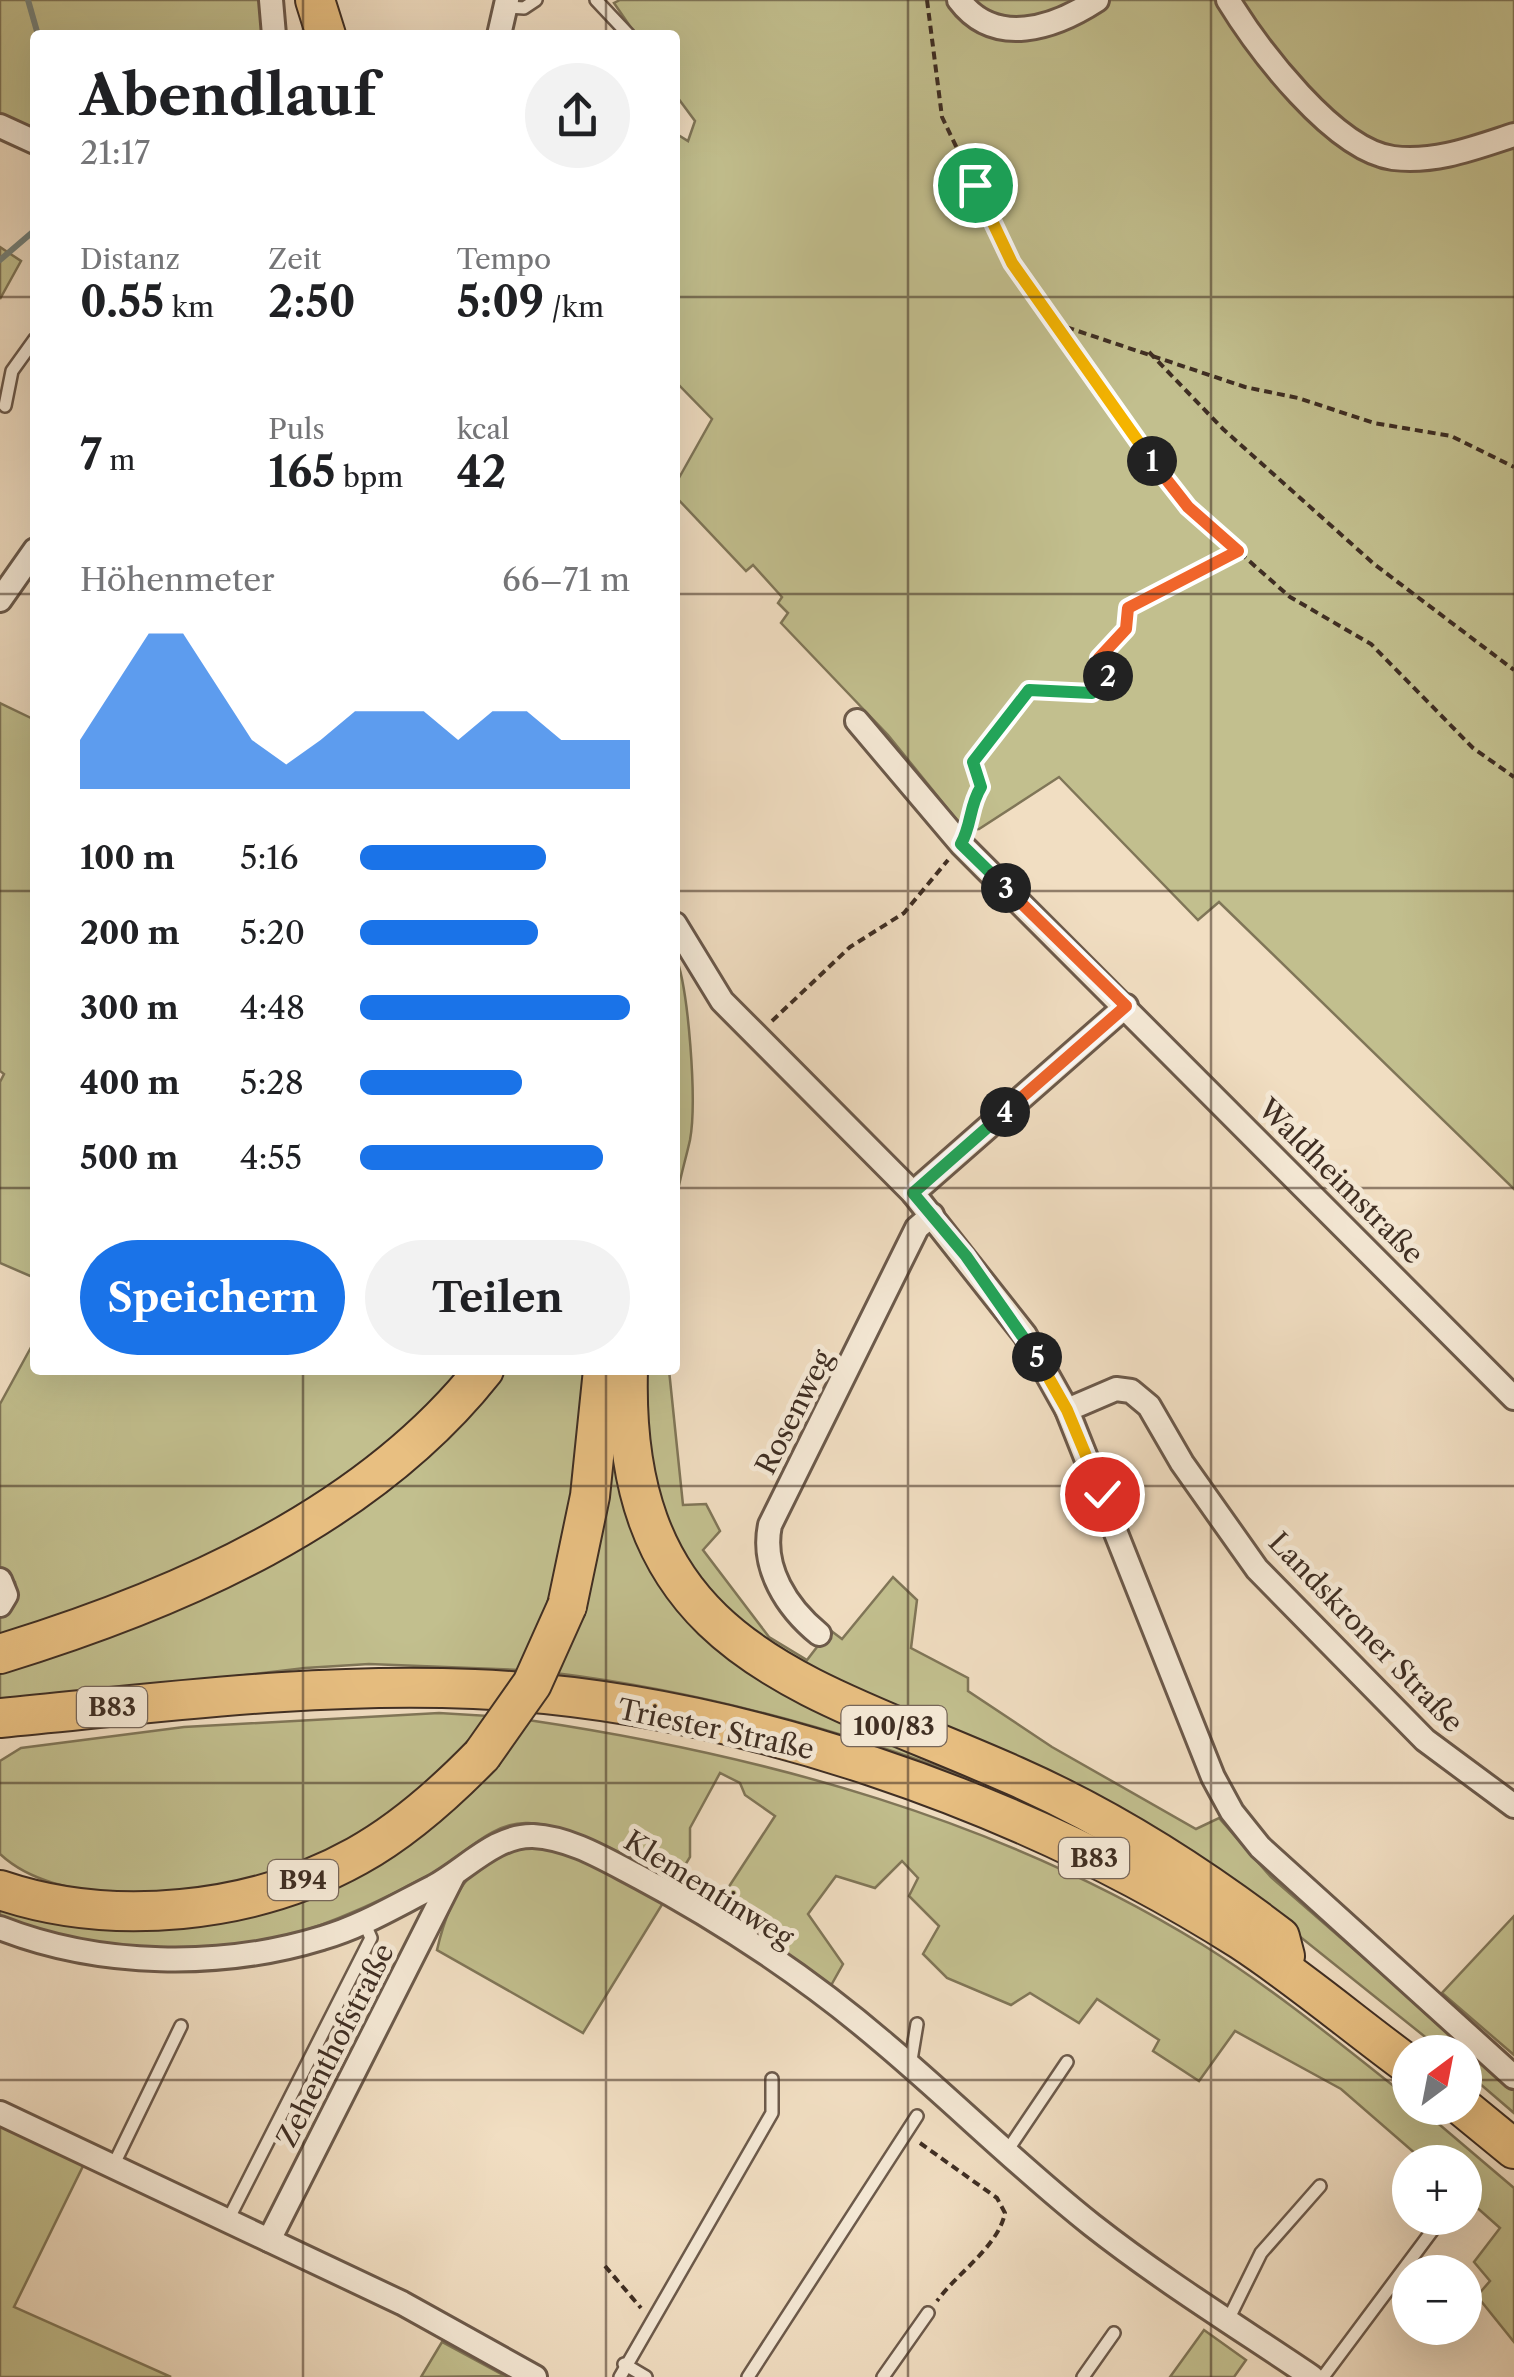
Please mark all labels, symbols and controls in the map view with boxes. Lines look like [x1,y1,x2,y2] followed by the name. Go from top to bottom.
[80,62,376,129] text: Abendlauf
[525,63,630,168] button: share
[80,133,150,172] text: 21:17
[933,143,1018,228] pin
[948,158,1003,213] icon: arrive
[80,242,180,276] text: Distanz
[268,242,321,276] text: Zeit
[457,242,551,276] text: Tempo
[80,276,164,328] text: 0.55
[268,276,356,328] text: 2:50
[457,276,544,328] text: 5:09
[164,290,214,324] text: km
[544,290,604,324] text: /km
[268,412,325,446] text: Puls
[457,412,510,446] text: kcal
[80,429,102,481] text: 7
[1127,436,1177,486] pin: 1
[102,443,135,477] text: m
[1146,444,1158,478] text: 1
[268,446,336,498] text: 165
[457,446,506,498] text: 42
[336,460,403,494] text: bpm
[80,560,275,599] text: Höhenmeter
[502,560,630,599] text: 66–71 m
[1083,651,1133,701] pin: 2
[1100,659,1116,693] text: 2
[80,838,175,877] text: 100 m
[240,838,299,877] text: 5:16
[981,863,1031,913] pin: 3
[998,871,1014,905] text: 3
[80,913,180,952] text: 200 m
[240,913,305,952] text: 5:20
[80,988,179,1027] text: 300 m
[240,988,305,1027] text: 4:48
[80,1063,180,1102] text: 400 m
[240,1063,304,1102] text: 5:28
[980,1087,1030,1137] pin: 4
[1251,1091,1431,1271] street label: Waldheimstraße
[997,1095,1013,1129] text: 4
[80,1138,178,1177] text: 500 m
[240,1138,302,1177] text: 4:55
[80,1240,345,1355] button: Speichern
[365,1240,630,1355] button: Teilen
[1012,1332,1062,1382] pin: 5
[1029,1340,1045,1374] text: 5
[748,1344,840,1480] street label: Rosenweg
[1060,1452,1145,1537] pin
[1075,1467,1130,1522] icon: check
[1262,1525,1470,1739] street label: Landskroner Straße
[77,1687,147,1727] road number: B83
[615,1692,817,1766] street label: Triester Straße
[842,1706,946,1746] road number: 100/83
[618,1823,800,1955] street label: Klementinweg
[1059,1838,1129,1878] road number: B83
[268,1860,338,1900] road number: B94
[269,1938,401,2152] street label: Zehenthofstraße
[1392,2035,1482,2125] north arrow
[1392,2035,1482,2345] map controls
[1392,2145,1482,2235] button: +
[1392,2255,1482,2345] button: −

